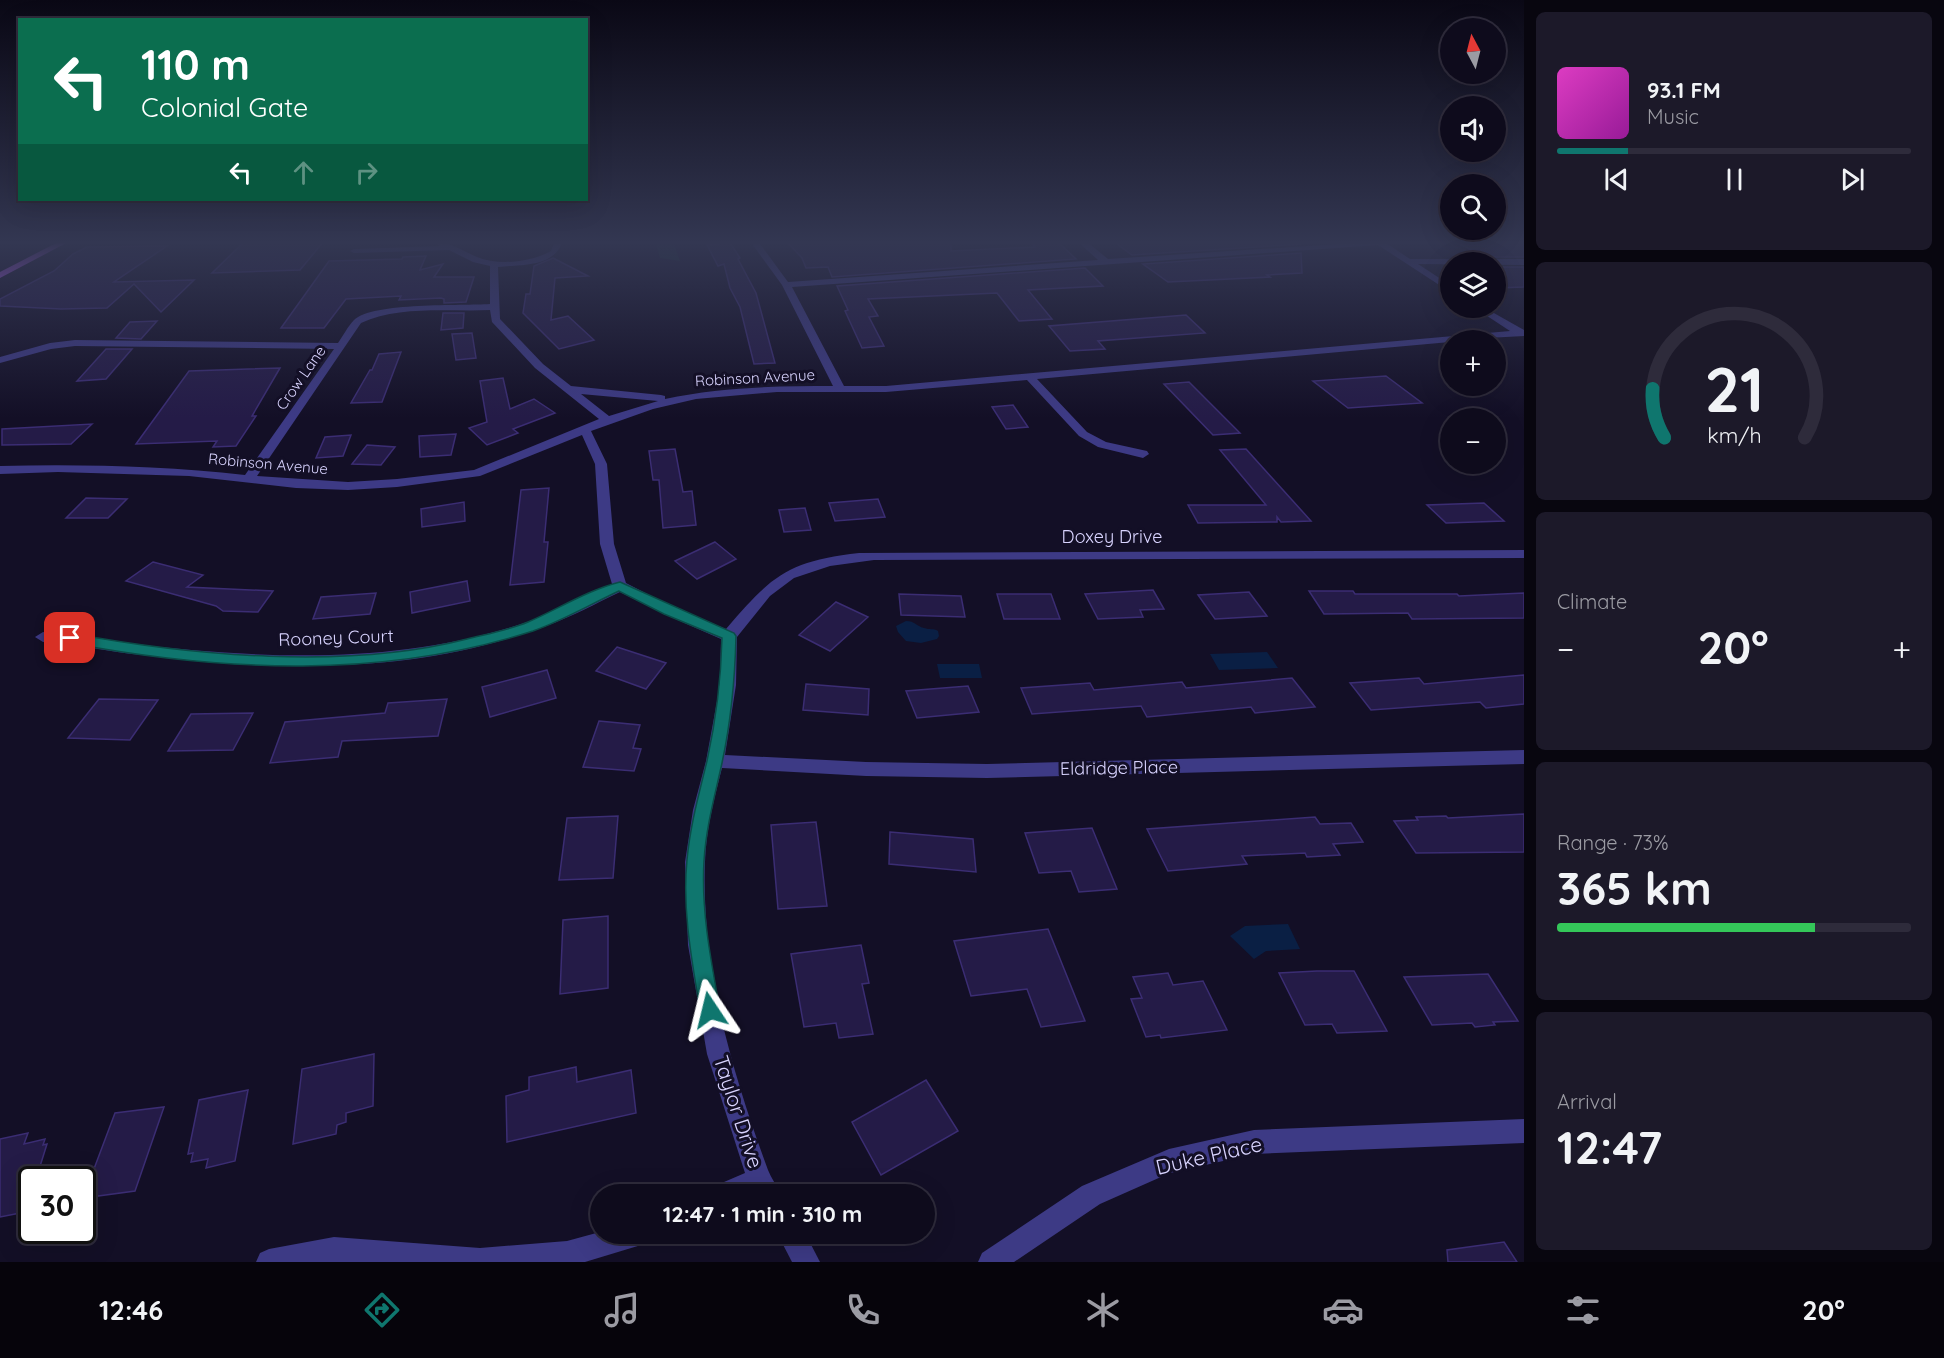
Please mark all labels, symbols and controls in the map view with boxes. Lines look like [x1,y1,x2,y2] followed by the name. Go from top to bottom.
[1440,18,1506,84] north arrow
[1440,18,1506,474] map controls
[141,38,250,91] text: 110 m
[42,42,120,120] icon: left
[1647,76,1721,104] text: 93.1 FM
[141,90,308,124] text: Colonial Gate
[1440,96,1506,162] button: sound
[1647,104,1699,129] text: Music
[224,156,257,189] icon: left
[287,156,320,189] icon: ahead
[350,156,383,189] icon: right
[1600,163,1633,196] icon: previous
[1718,163,1751,196] icon: pause
[1836,163,1869,196] icon: next
[1440,174,1506,240] button: search
[1440,252,1506,318] button: layers
[1440,330,1506,396] button: +
[272,342,330,413] street label: Crow Lane
[1704,350,1764,428] text: 21
[694,365,815,390] street label: Robinson Avenue
[1440,408,1506,474] button: −
[1707,422,1761,448] text: km/h
[207,449,329,478] street label: Robinson Avenue
[1062,525,1162,548] street label: Doxey Drive
[1557,589,1627,614] text: Climate
[44,612,95,663] pin
[1698,619,1769,675] text: 20°
[53,621,86,654] icon: arrive
[278,624,394,651] street label: Rooney Court
[1557,628,1574,669] text: −
[1892,628,1911,669] text: +
[1060,755,1178,780] street label: Eldridge Place
[1557,830,1669,855] text: Range · 73%
[1557,860,1712,916] text: 365 km
[678,978,742,1042] position arrow
[709,1052,769,1171] street label: Taylor Drive
[1557,1089,1617,1114] text: Arrival
[1557,1119,1662,1175] text: 12:47
[1153,1130,1264,1180] street label: Duke Place
[18,1166,96,1244] speed limit sign: 30
[663,1200,862,1228] text: 12:47 · 1 min · 310 m
[361,1289,403,1331] icon: directions
[601,1289,643,1331] icon: music
[842,1289,884,1331] icon: phone
[1082,1289,1124,1331] icon: climate
[1322,1289,1364,1331] icon: car
[1562,1289,1604,1331] icon: filters
[99,1293,163,1327] text: 12:46
[1802,1293,1845,1327] text: 20°

